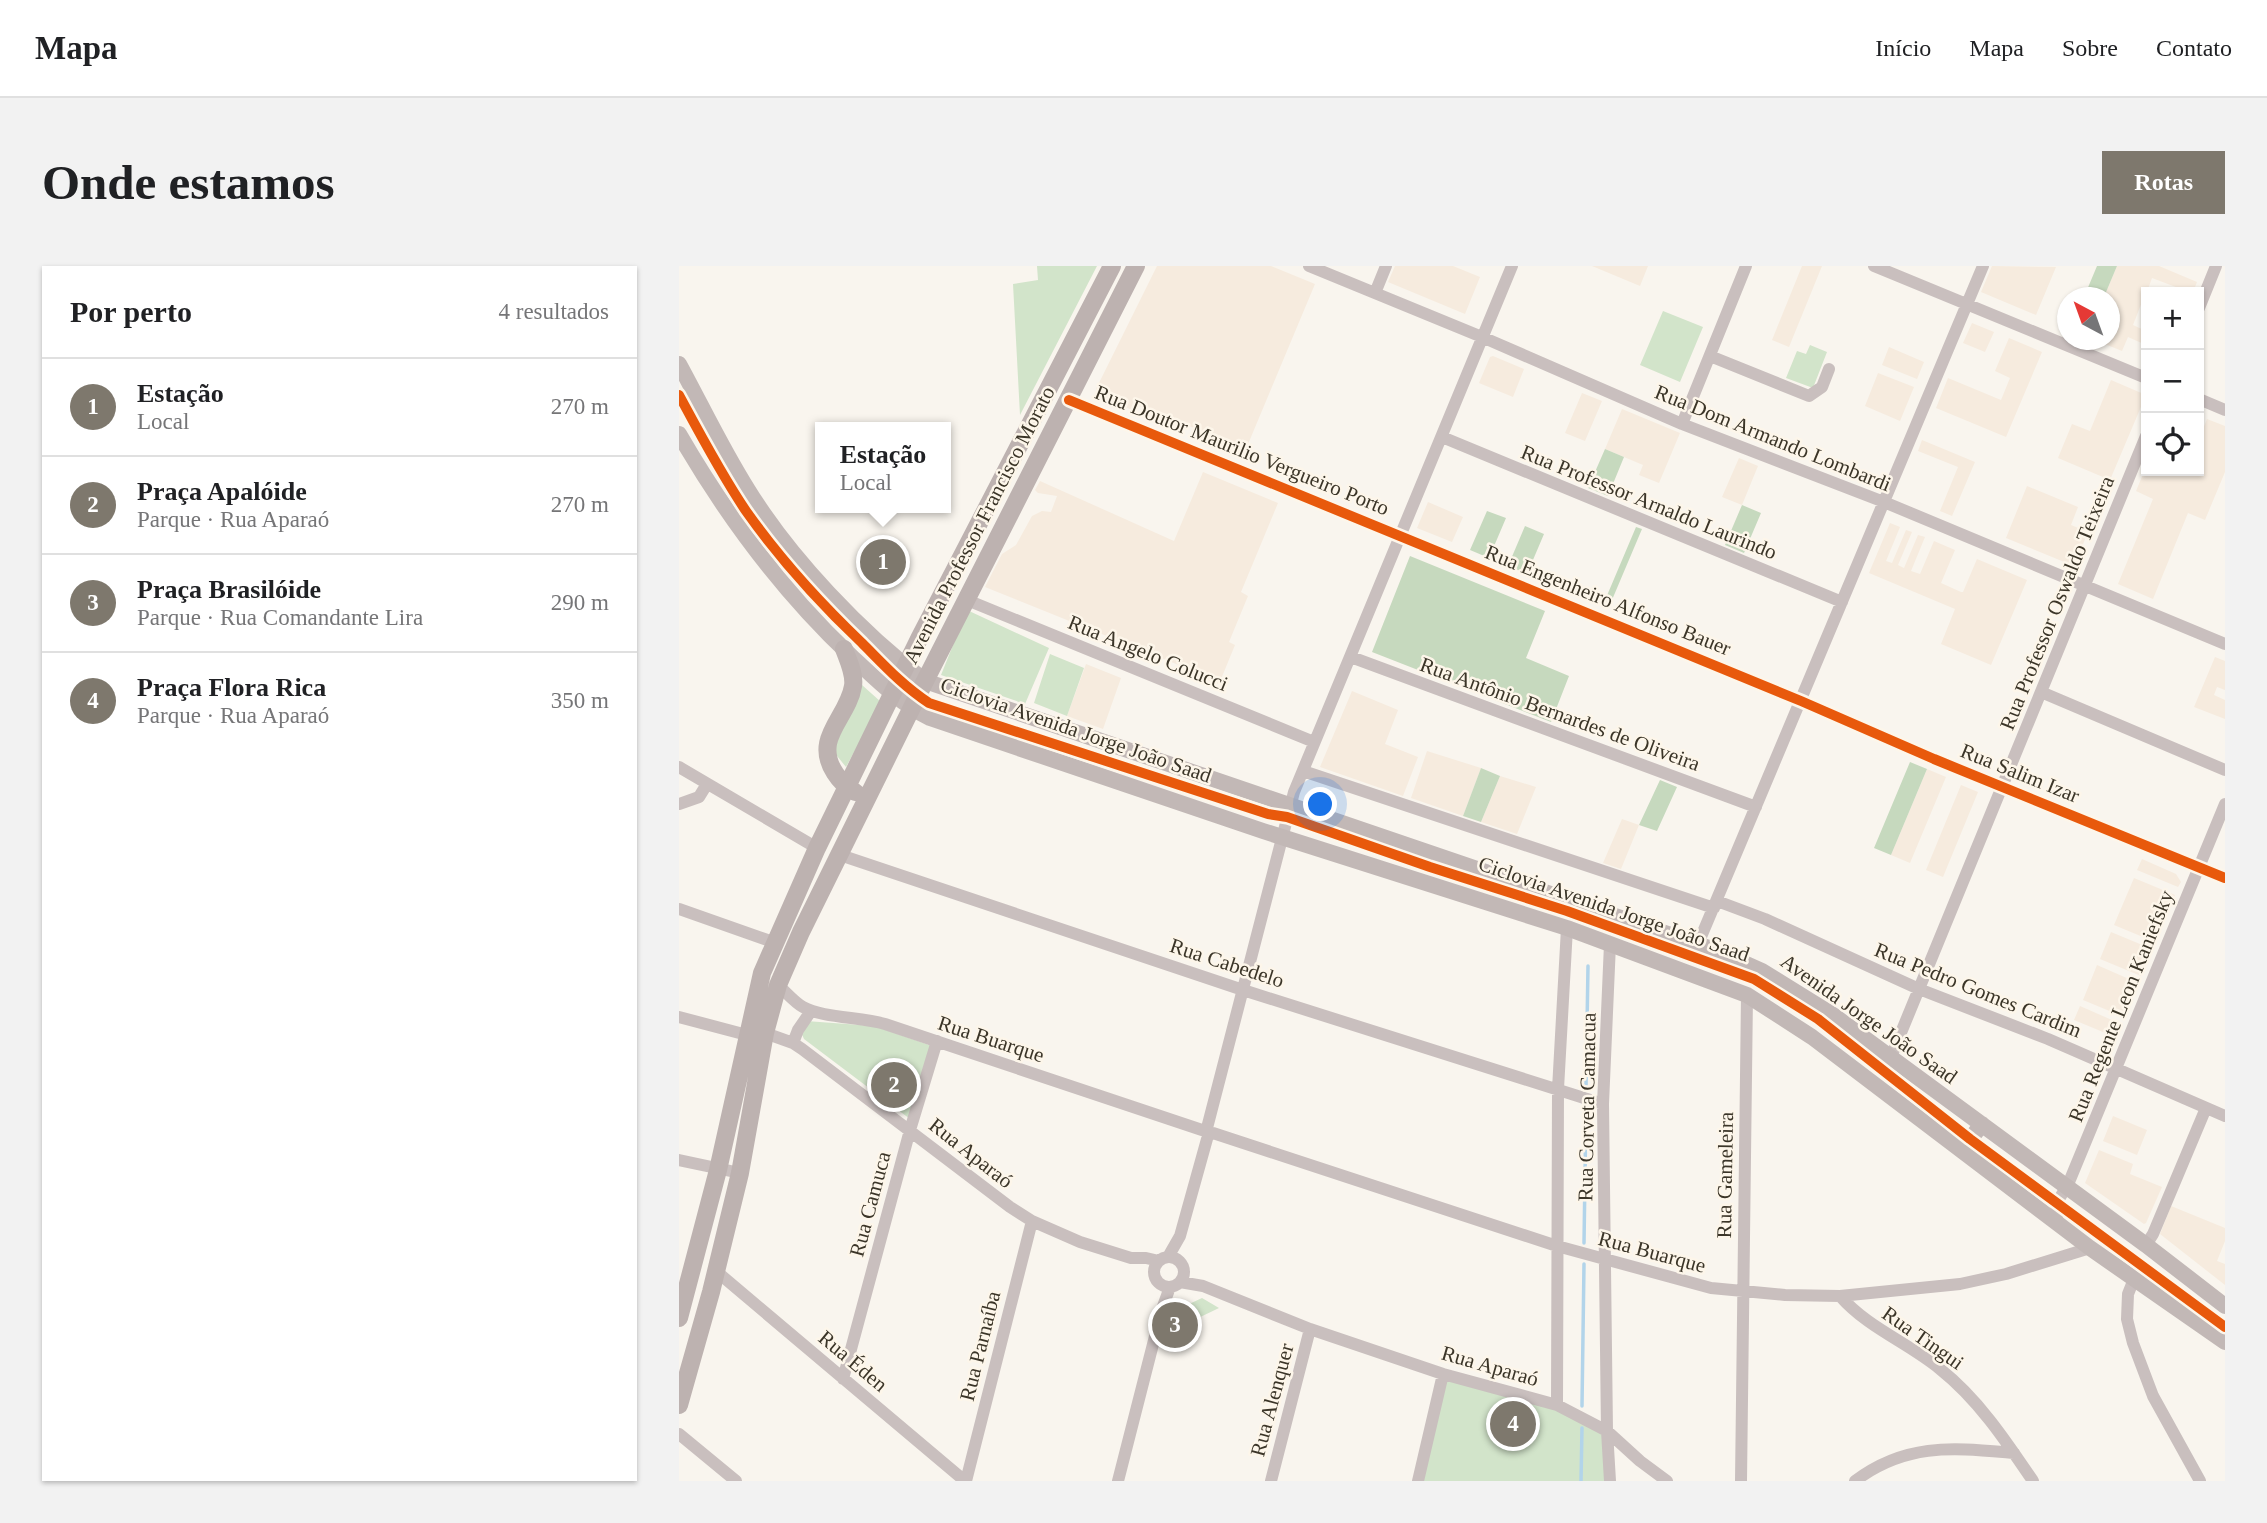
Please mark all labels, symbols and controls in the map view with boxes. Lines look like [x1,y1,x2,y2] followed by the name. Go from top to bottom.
[35,30,118,66] text: Mapa
[1875,35,1931,61] text: Início
[1969,35,2024,61] text: Mapa
[2062,35,2118,61] text: Sobre
[2156,35,2232,61] text: Contato
[2102,151,2225,214] button: Rotas
[42,155,335,210] text: Onde estamos
[2057,287,2120,350] north arrow
[2141,287,2204,476] map controls
[2141,287,2204,350] button: +
[70,295,192,328] text: Por perto
[498,299,609,324] text: 4 resultados
[2141,350,2204,413] button: −
[137,379,224,408] text: Estação
[1091,380,1393,520] street label: Rua Doutor Maurilio Vergueiro Porto
[1651,380,1895,496] street label: Rua Dom Armando Lombardi
[898,382,1060,668] street label: Avenida Professor Francisco Morato
[87,394,99,419] text: 1
[551,394,609,419] text: 270 m
[137,409,189,434] text: Local
[2141,413,2204,476] button: locate
[815,422,951,513] popup
[840,440,926,469] text: Estação
[1518,440,1780,564] street label: Rua Professor Arnaldo Laurindo
[840,470,892,495] text: Local
[1995,472,2119,733] street label: Rua Professor Oswaldo Teixeira
[137,477,307,506] text: Praça Apalóide
[87,492,99,517] text: 2
[551,492,609,517] text: 270 m
[137,507,329,532] text: Parque · Rua Aparaó
[860,536,906,588] pin: 1
[1482,540,1734,660] street label: Rua Engenheiro Alfonso Bauer
[137,575,321,604] text: Praça Brasilóide
[87,590,99,615] text: 3
[551,590,609,615] text: 290 m
[137,605,423,630] text: Parque · Rua Comandante Lira
[1065,610,1232,696] street label: Rua Angelo Colucci
[1417,652,1704,776] street label: Rua Antônio Bernardes de Oliveira
[937,672,1215,788] street label: Ciclovia Avenida Jorge João Saad
[137,673,326,702] text: Praça Flora Rica
[87,688,99,713] text: 4
[551,688,609,713] text: 350 m
[137,703,329,728] text: Parque · Rua Aparaó
[1957,738,2083,808] street label: Rua Salim Izar
[1303,787,1337,821] your location
[1475,851,1753,967] street label: Ciclovia Avenida Jorge João Saad
[2063,886,2179,1125] street label: Rua Regente Leon Kaniefsky
[1167,933,1287,993] street label: Rua Cabedelo
[1871,937,2085,1043] street label: Rua Pedro Gomes Cardim
[1776,949,1962,1089] street label: Avenida Jorge João Saad
[935,1011,1047,1067] street label: Rua Buarque
[1573,1012,1601,1202] street label: Rua Corveta Camacua
[871,1059,917,1111] pin: 2
[1712,1111,1738,1238] street label: Rua Gameleira
[924,1113,1018,1193] street label: Rua Aparaó
[844,1148,896,1259] street label: Rua Camuca
[1596,1226,1708,1278] street label: Rua Buarque
[955,1288,1005,1404] street label: Rua Parnaíba
[1152,1299,1198,1351] pin: 3
[1878,1301,1968,1375] street label: Rua Tingui
[814,1325,893,1397] street label: Rua Éden
[1245,1341,1299,1459] street label: Rua Alenquer
[1439,1341,1541,1391] street label: Rua Aparaó
[1490,1398,1536,1450] pin: 4

